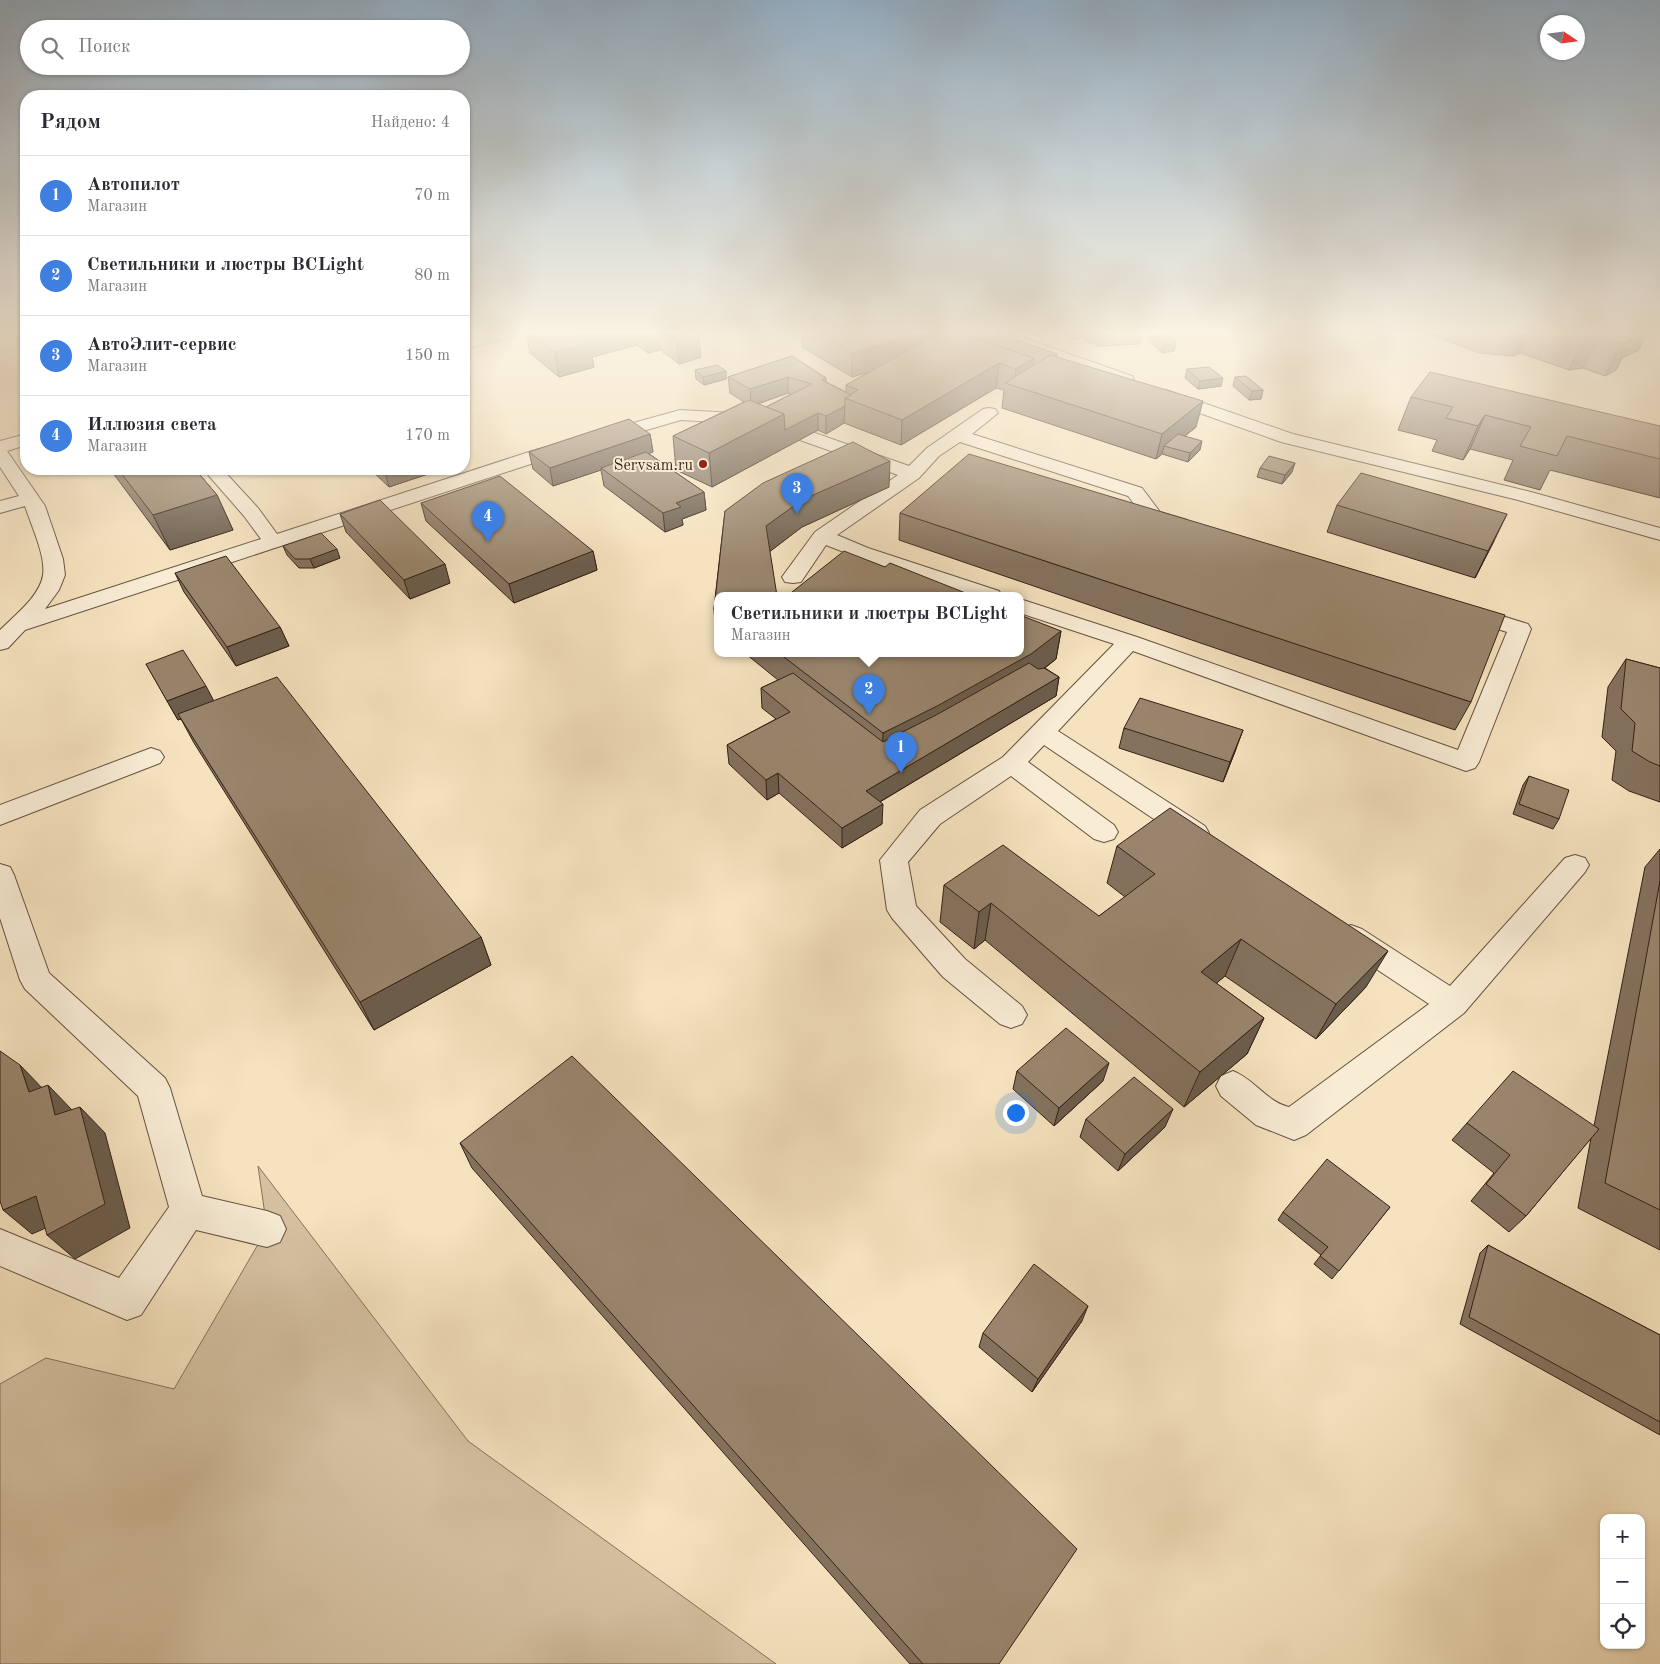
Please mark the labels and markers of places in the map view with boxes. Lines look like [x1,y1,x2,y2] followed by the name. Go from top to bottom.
[614,458,693,474] place label: Servsam.ru
[697,458,709,470] marker: Servsam.ru
[781,473,813,514] pin: 3
[472,501,504,542] pin: 4
[853,674,885,715] pin: 2
[885,732,917,773] pin: 1

